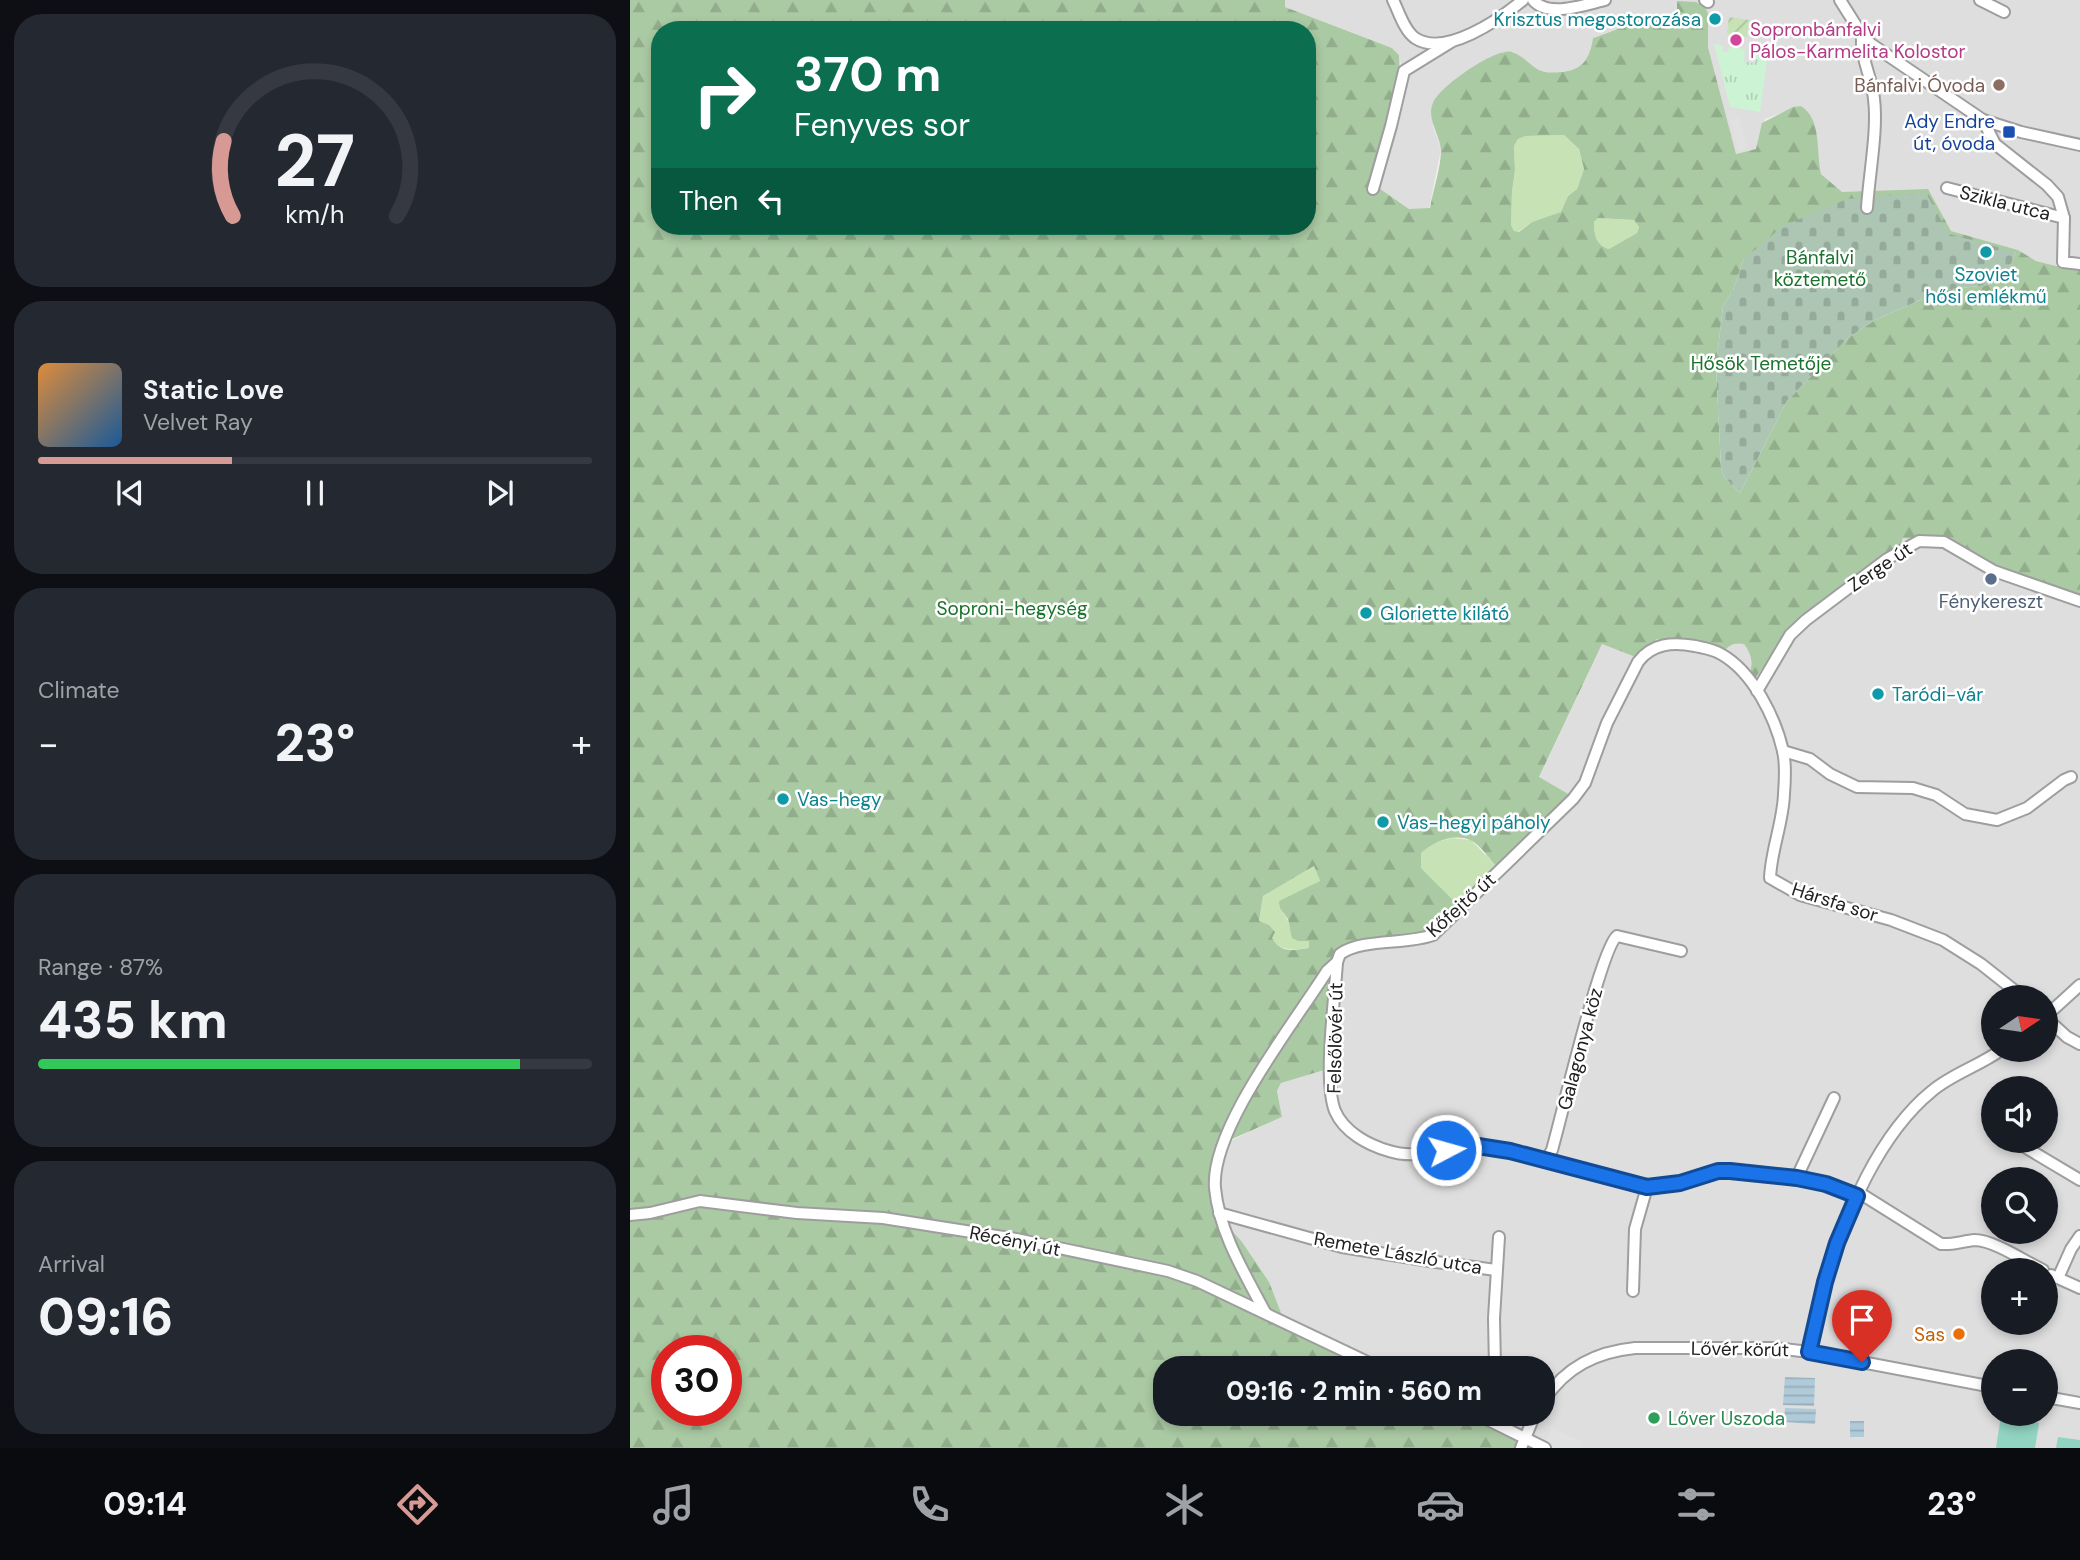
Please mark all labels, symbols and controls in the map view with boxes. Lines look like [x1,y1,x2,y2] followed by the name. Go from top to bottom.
[1494,7,1701,32] place label: Krisztus megostorozása
[1707,11,1723,27] marker: Krisztus megostorozása
[1750,17,1965,64] place label: Sopronbánfalvi Pálos-Karmelita Kolostor
[1728,32,1744,48] marker: Sopronbánfalvi Pálos-Karmelita Kolostor
[794,42,941,106] text: 370 m
[679,49,770,140] icon: right
[1854,73,1985,98] place label: Bánfalvi Óvoda
[1991,77,2007,93] marker: Bánfalvi Óvoda
[794,104,970,146] text: Fenyves sor
[1904,109,1995,156] place label: Ady Endre út, óvoda
[275,115,355,210] text: 27
[2001,124,2017,140] marker: Ady Endre út, óvoda
[1957,180,2053,226] street label: Szikla utca
[752,182,790,220] icon: left
[679,184,738,218] text: Then
[285,198,345,231] text: km/h
[1978,244,1994,260] marker: Szoviet hősi emlékmű
[1774,245,1866,292] park label: Bánfalvi köztemető
[1925,262,2047,309] place label: Szoviet hősi emlékmű
[1691,351,1831,376] park label: Hősök Temetője
[143,373,284,407] text: Static Love
[143,407,253,437] text: Velvet Ray
[111,474,149,512] icon: previous
[296,474,334,512] icon: pause
[481,474,519,512] icon: next
[1843,536,1917,598] street label: Zerge út
[1983,571,1999,587] marker: Fénykereszt
[1939,589,2043,614] place label: Fénykereszt
[936,596,1088,621] park label: Soproni-hegység
[1380,601,1509,626] place label: Gloriette kilátó
[1358,605,1374,621] marker: Gloriette kilátó
[38,675,120,705] text: Climate
[1892,682,1983,707] place label: Taródi-vár
[1870,686,1886,702] marker: Taródi-vár
[275,709,355,777] text: 23°
[38,719,59,769] text: −
[571,719,592,769] text: +
[797,787,882,812] place label: Vas-hegy
[775,791,791,807] marker: Vas-hegy
[1397,810,1551,835] place label: Vas-hegyi páholy
[1375,814,1391,830] marker: Vas-hegyi páholy
[1421,867,1501,943] street label: Kőfejtő út
[1789,876,1881,928] street label: Hársfa sor
[38,952,163,982] text: Range · 87%
[1322,982,1348,1094] street label: Felsőlövér út
[1552,985,1608,1113] street label: Galagonya köz
[1981,985,2058,1062] north arrow
[1981,985,2058,1426] map controls
[38,986,228,1054] text: 435 km
[1981,1076,2058,1153] button: sound
[1409,1113,1483,1187] position arrow
[1981,1167,2058,1244] button: search
[967,1220,1063,1262] street label: Récényi út
[1312,1226,1484,1280] street label: Remete László utca
[38,1249,105,1279] text: Arrival
[1981,1258,2058,1335] button: +
[38,1283,173,1351] text: 09:16
[1832,1290,1892,1362] pin
[1843,1301,1881,1339] icon: arrive
[1914,1322,1945,1347] place label: Sas
[1951,1326,1967,1342] marker: Sas
[651,1335,742,1426] speed limit sign: 30
[1691,1336,1789,1362] street label: Lővér körút
[1981,1349,2058,1426] button: −
[1226,1374,1482,1408] text: 09:16 · 2 min · 560 m
[1668,1406,1785,1431] place label: Lőver Uszoda
[1646,1410,1662,1426] marker: Lőver Uszoda
[393,1480,442,1529] icon: directions
[649,1480,698,1529] icon: music
[905,1480,954,1529] icon: phone
[1160,1480,1209,1529] icon: climate
[1416,1480,1465,1529] icon: car
[1672,1480,1721,1529] icon: filters
[103,1483,187,1525] text: 09:14
[1927,1483,1977,1525] text: 23°

